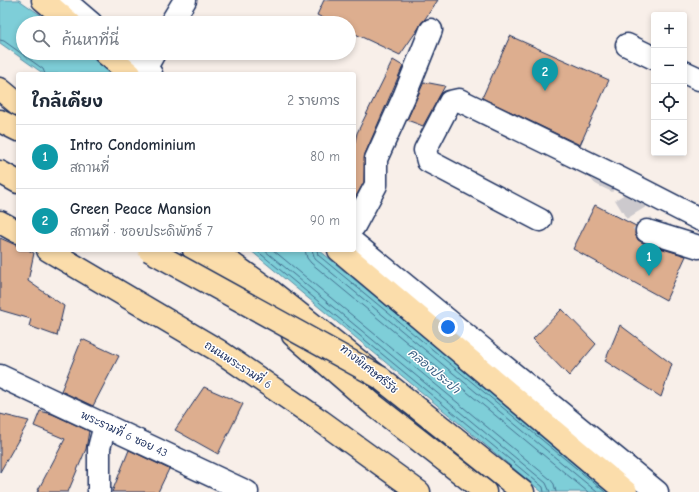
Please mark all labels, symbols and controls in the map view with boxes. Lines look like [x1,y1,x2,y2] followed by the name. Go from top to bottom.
[651,12,687,156] map controls
[651,12,687,48] button: +
[16,16,356,60] search box
[30,27,52,49] icon: search
[62,31,119,49] text: ค้นหาที่นี่
[651,48,687,84] button: −
[532,58,558,91] pin: 2
[651,84,687,120] button: locate
[32,92,103,111] text: ใกล้เคียง
[287,93,340,108] text: 2 รายการ
[651,120,687,156] button: layers
[70,136,196,154] text: Intro Condominium
[42,149,48,164] text: 1
[310,149,340,164] text: 80 m
[70,160,109,175] text: สถานที่
[70,200,211,218] text: Green Peace Mansion
[42,213,48,228] text: 2
[310,213,340,228] text: 90 m
[70,224,213,239] text: สถานที่ · ซอยประดิพัทธ์ 7
[636,243,662,276] pin: 1
[438,317,458,337] your location
[202,334,277,392] street label: ถนนพระรามที่ 6
[337,341,402,397] street label: ทางพิเศษศรีรัช
[406,346,463,397] water label: คลองประปา
[79,404,172,460] street label: พระรามที่ 6 ซอย 43

